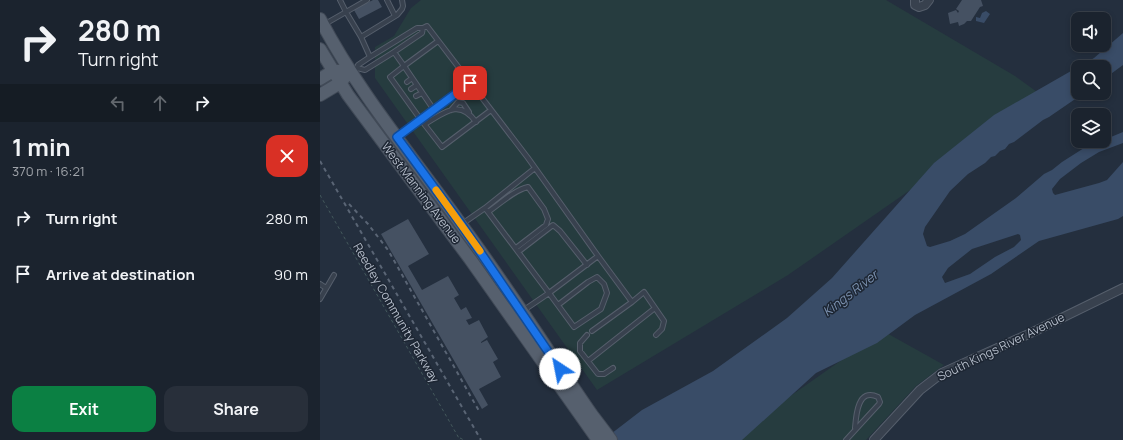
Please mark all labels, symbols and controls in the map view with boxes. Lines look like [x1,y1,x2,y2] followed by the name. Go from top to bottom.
[78,11,161,49] text: 280 m
[1071,12,1111,148] map controls
[1071,12,1111,52] button: sound
[12,16,64,68] icon: right
[78,47,159,71] text: Turn right
[1071,60,1111,100] button: search
[453,66,487,100] pin
[459,72,481,94] icon: arrive
[107,92,129,114] icon: left
[149,92,171,114] icon: ahead
[191,92,213,114] icon: right
[1071,108,1111,148] button: layers
[12,130,71,163] text: 1 min
[266,135,308,177] button: close
[378,139,465,247] street label: West Manning Avenue
[12,162,85,180] text: 370 m · 16:21
[12,207,34,229] icon: right
[46,208,117,229] text: Turn right
[266,208,308,229] text: 280 m
[349,240,444,386] street label: Reedley Community Parkway
[12,263,34,285] icon: arrive
[46,264,195,285] text: Arrive at destination
[274,264,308,285] text: 90 m
[819,264,883,320] water label: Kings River
[934,308,1067,385] street label: South Kings River Avenue
[539,348,581,390] position arrow
[12,386,156,432] button: Exit
[164,386,308,432] button: Share

